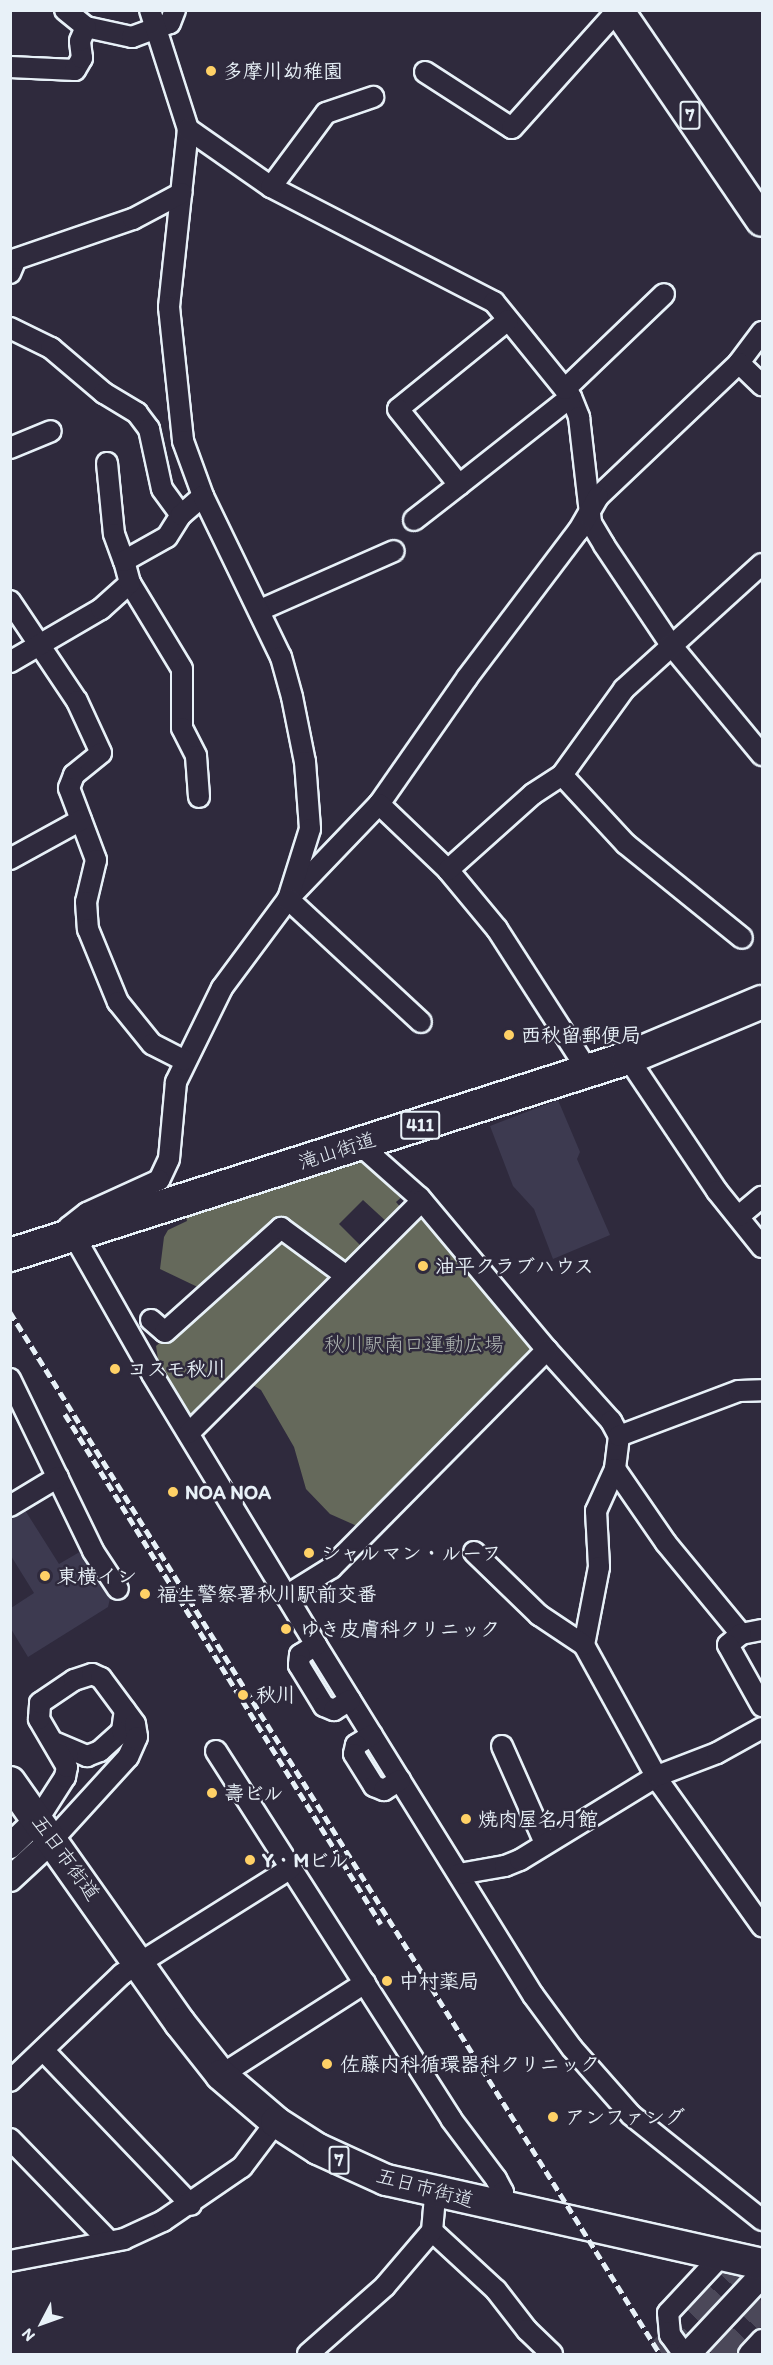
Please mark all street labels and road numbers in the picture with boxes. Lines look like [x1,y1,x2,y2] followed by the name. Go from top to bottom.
[680,100,700,130] road number: 7
[399,1110,441,1140] road number: 411
[295,1127,379,1175] street label: 滝山街道
[27,1810,105,1906] street label: 五日市街道
[328,2145,350,2175] road number: 7
[374,2163,476,2213] street label: 五日市街道

